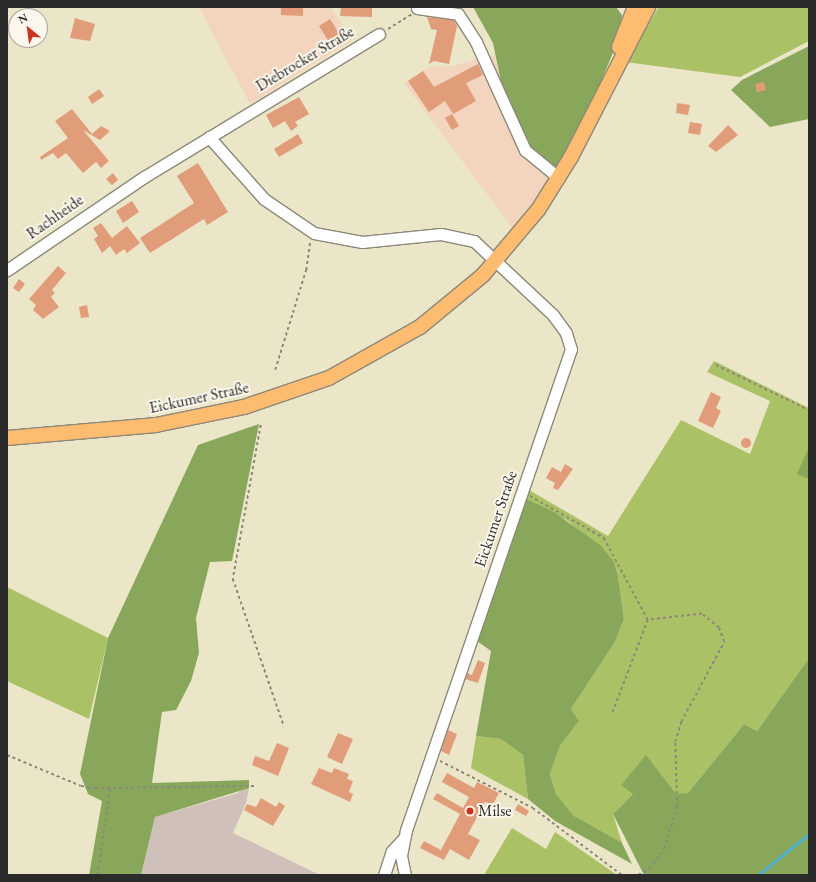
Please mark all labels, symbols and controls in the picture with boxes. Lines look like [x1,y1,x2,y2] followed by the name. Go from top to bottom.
[8,8,48,48] north arrow
[15,10,30,27] text: N
[252,22,358,96] street label: Diebrocker Straße
[23,190,87,244] street label: Rachheide
[148,378,250,418] street label: Eickumer Straße
[470,468,522,570] street label: Eickumer Straße
[478,801,512,821] place label: Milse
[465,806,475,816] marker: Milse

